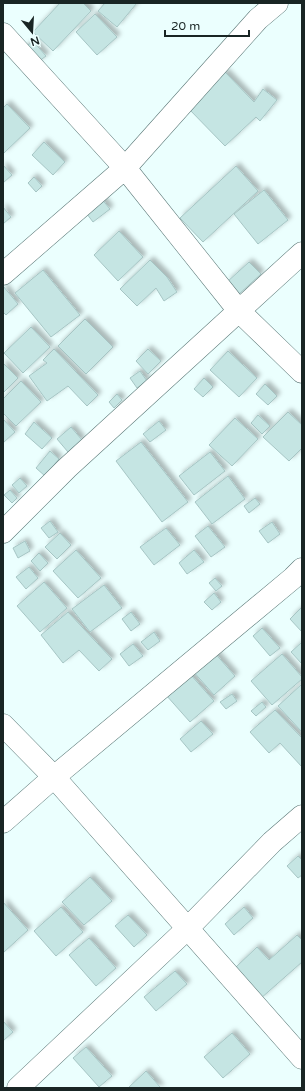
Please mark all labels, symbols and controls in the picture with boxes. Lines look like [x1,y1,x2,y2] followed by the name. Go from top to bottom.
[12,12,52,52] north arrow
[165,12,249,38] scale bar
[171,19,200,33] text: 20 m
[29,33,41,49] text: N

